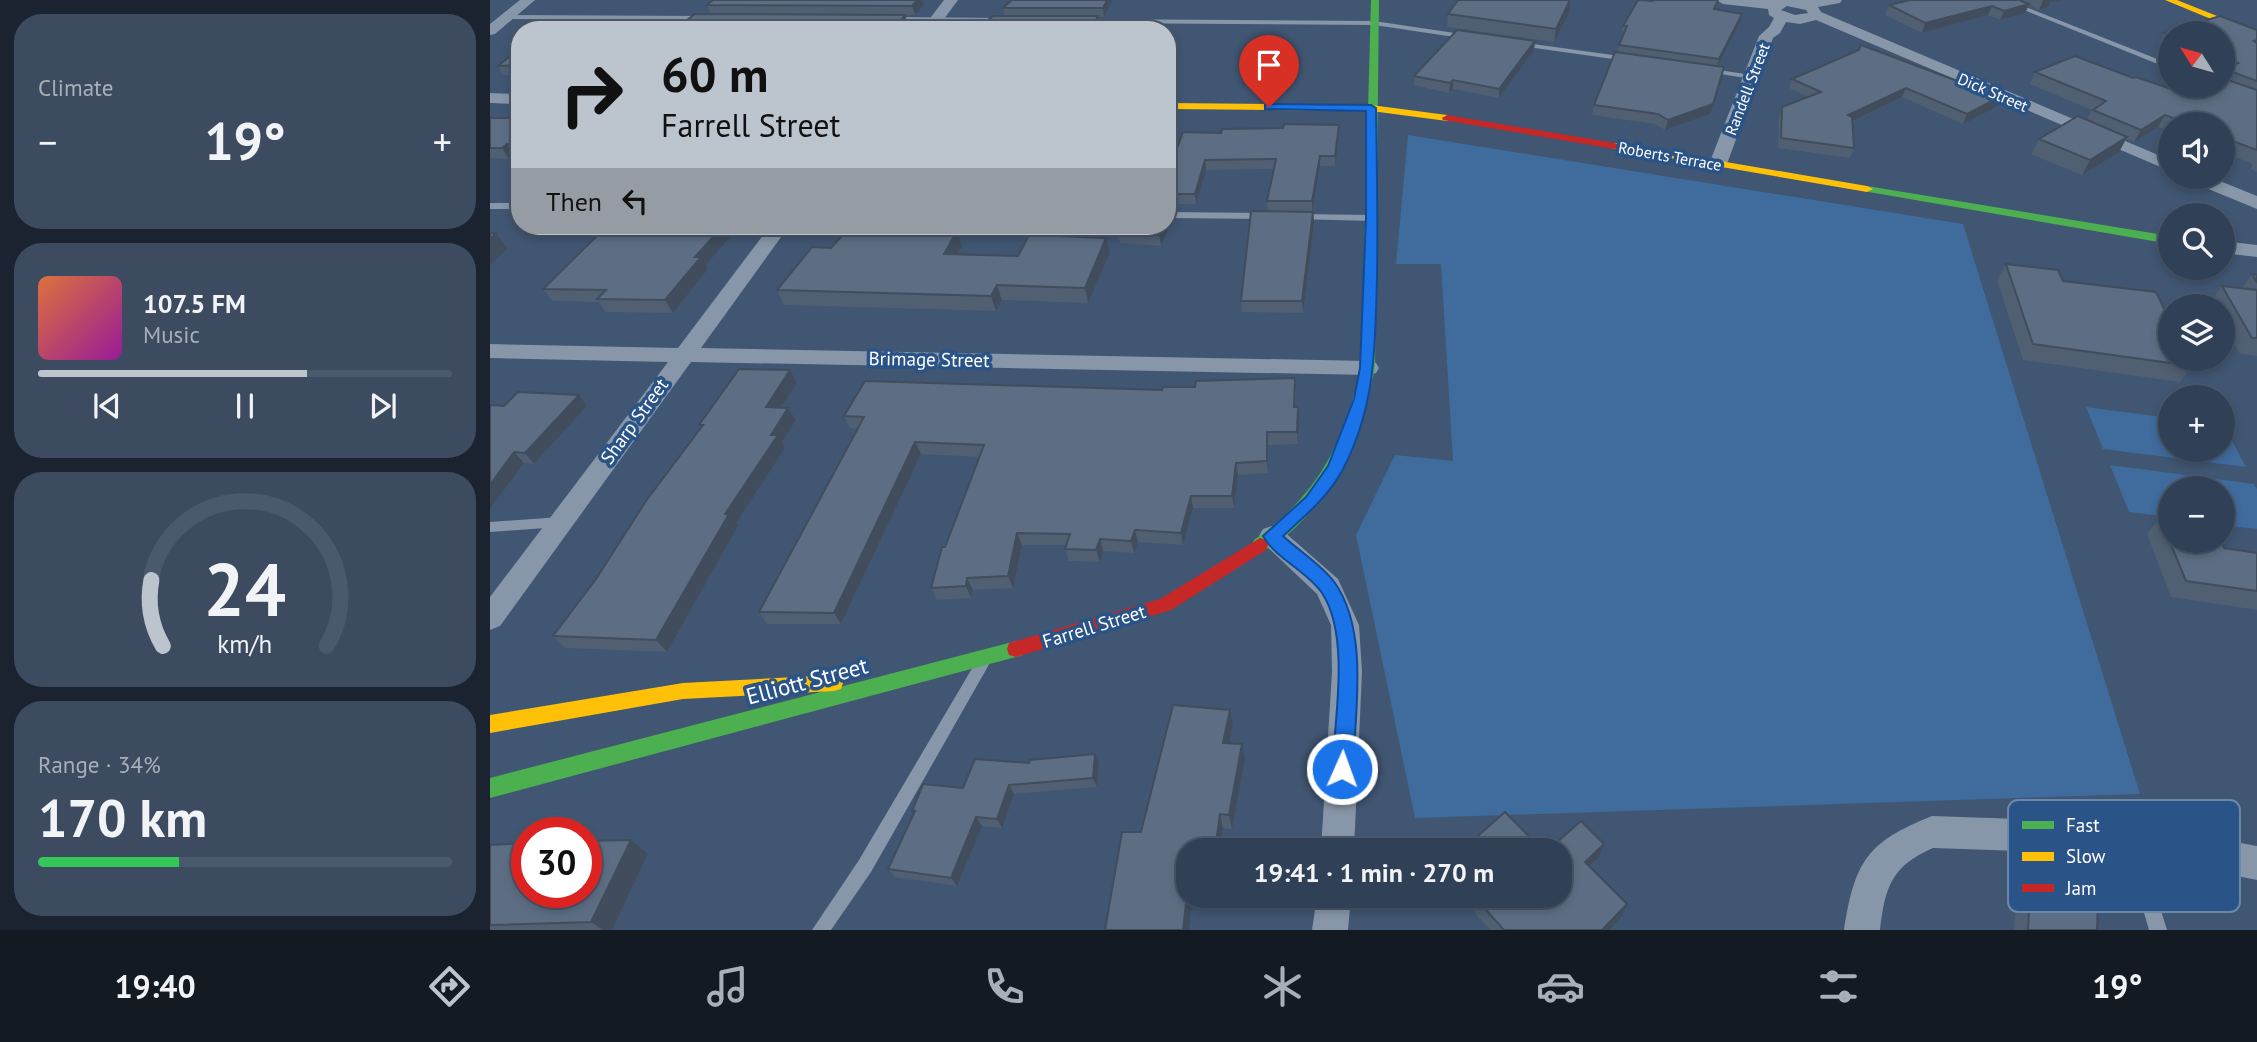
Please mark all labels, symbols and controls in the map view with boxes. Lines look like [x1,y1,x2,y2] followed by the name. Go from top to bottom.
[2158,21,2235,98] north arrow
[2158,21,2235,553] map controls
[1239,35,1299,107] pin
[1720,39,1774,138] street label: Randell Street
[661,42,768,106] text: 60 m
[1250,46,1288,84] icon: arrive
[546,49,637,140] icon: right
[1955,68,2032,116] street label: Dick Street
[38,73,113,102] text: Climate
[661,104,840,146] text: Farrell Street
[204,107,286,174] text: 19°
[2158,112,2235,189] button: sound
[38,117,57,166] text: −
[433,117,452,166] text: +
[1617,137,1723,175] street label: Roberts Terrace
[616,182,654,220] icon: left
[546,185,602,218] text: Then
[2158,203,2235,280] button: search
[143,287,246,320] text: 107.5 FM
[2158,294,2235,371] button: layers
[143,320,200,349] text: Music
[868,346,990,372] street label: Brimage Street
[595,373,673,469] street label: Sharp Street
[2158,385,2235,462] button: +
[88,387,126,425] icon: previous
[226,387,264,425] icon: pause
[364,387,402,425] icon: next
[2158,476,2235,553] button: −
[204,542,286,636] text: 24
[1040,599,1149,653] street label: Farrell Street
[218,627,272,659] text: km/h
[743,650,871,711] street label: Elliott Street
[1305,732,1379,806] position arrow
[38,750,161,779] text: Range · 34%
[38,784,207,851] text: 170 km
[2008,800,2240,912] legend
[2066,813,2100,837] text: Fast
[511,817,602,908] speed limit sign: 30
[2066,844,2106,868] text: Slow
[1254,856,1494,889] text: 19:41 · 1 min · 270 m
[2065,876,2096,900] text: Jam
[425,962,474,1011] icon: directions
[703,962,752,1011] icon: music
[980,962,1029,1011] icon: phone
[1258,962,1307,1011] icon: climate
[1536,962,1585,1011] icon: car
[1814,962,1863,1011] icon: filters
[114,965,196,1007] text: 19:40
[2092,965,2143,1007] text: 19°

